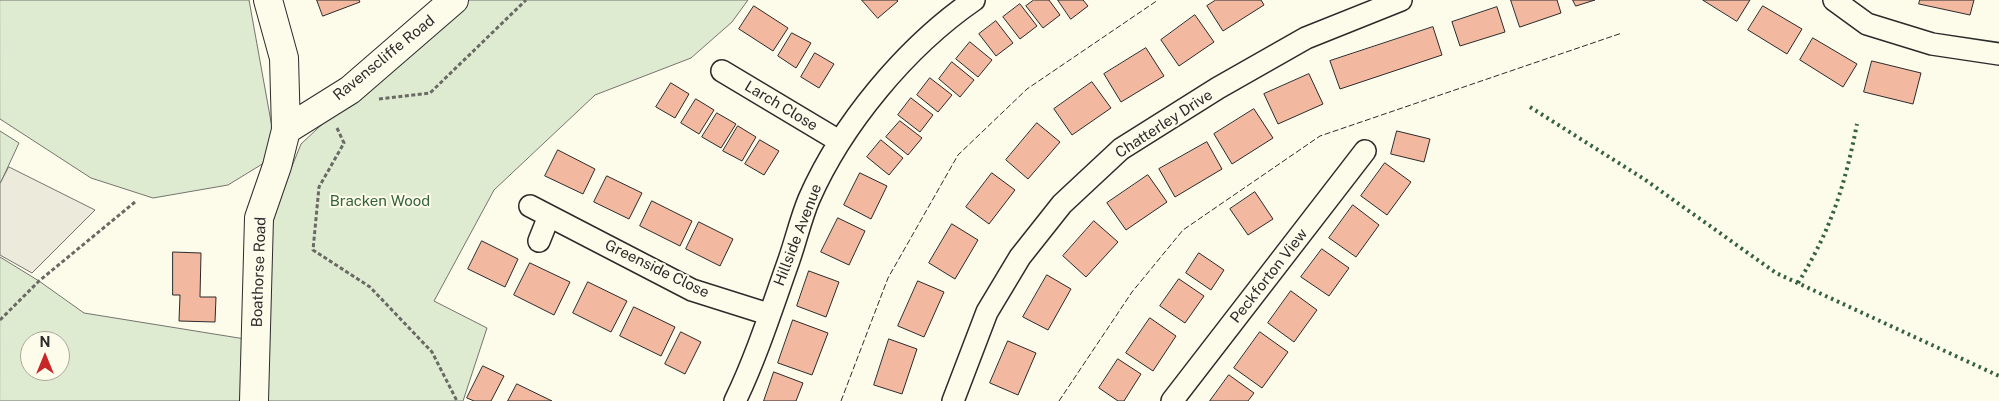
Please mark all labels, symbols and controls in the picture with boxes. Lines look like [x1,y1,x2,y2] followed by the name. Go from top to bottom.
[330,12,438,104] street label: Ravenscliffe Road
[741,77,821,135] street label: Larch Close
[1112,86,1216,162] street label: Chatterley Drive
[770,181,826,289] street label: Hillside Avenue
[330,192,430,210] park label: Bracken Wood
[248,216,270,328] street label: Boathorse Road
[1227,225,1311,327] street label: Peckforton View
[602,236,712,302] street label: Greenside Close
[20,331,70,381] north arrow
[40,334,50,350] text: N

